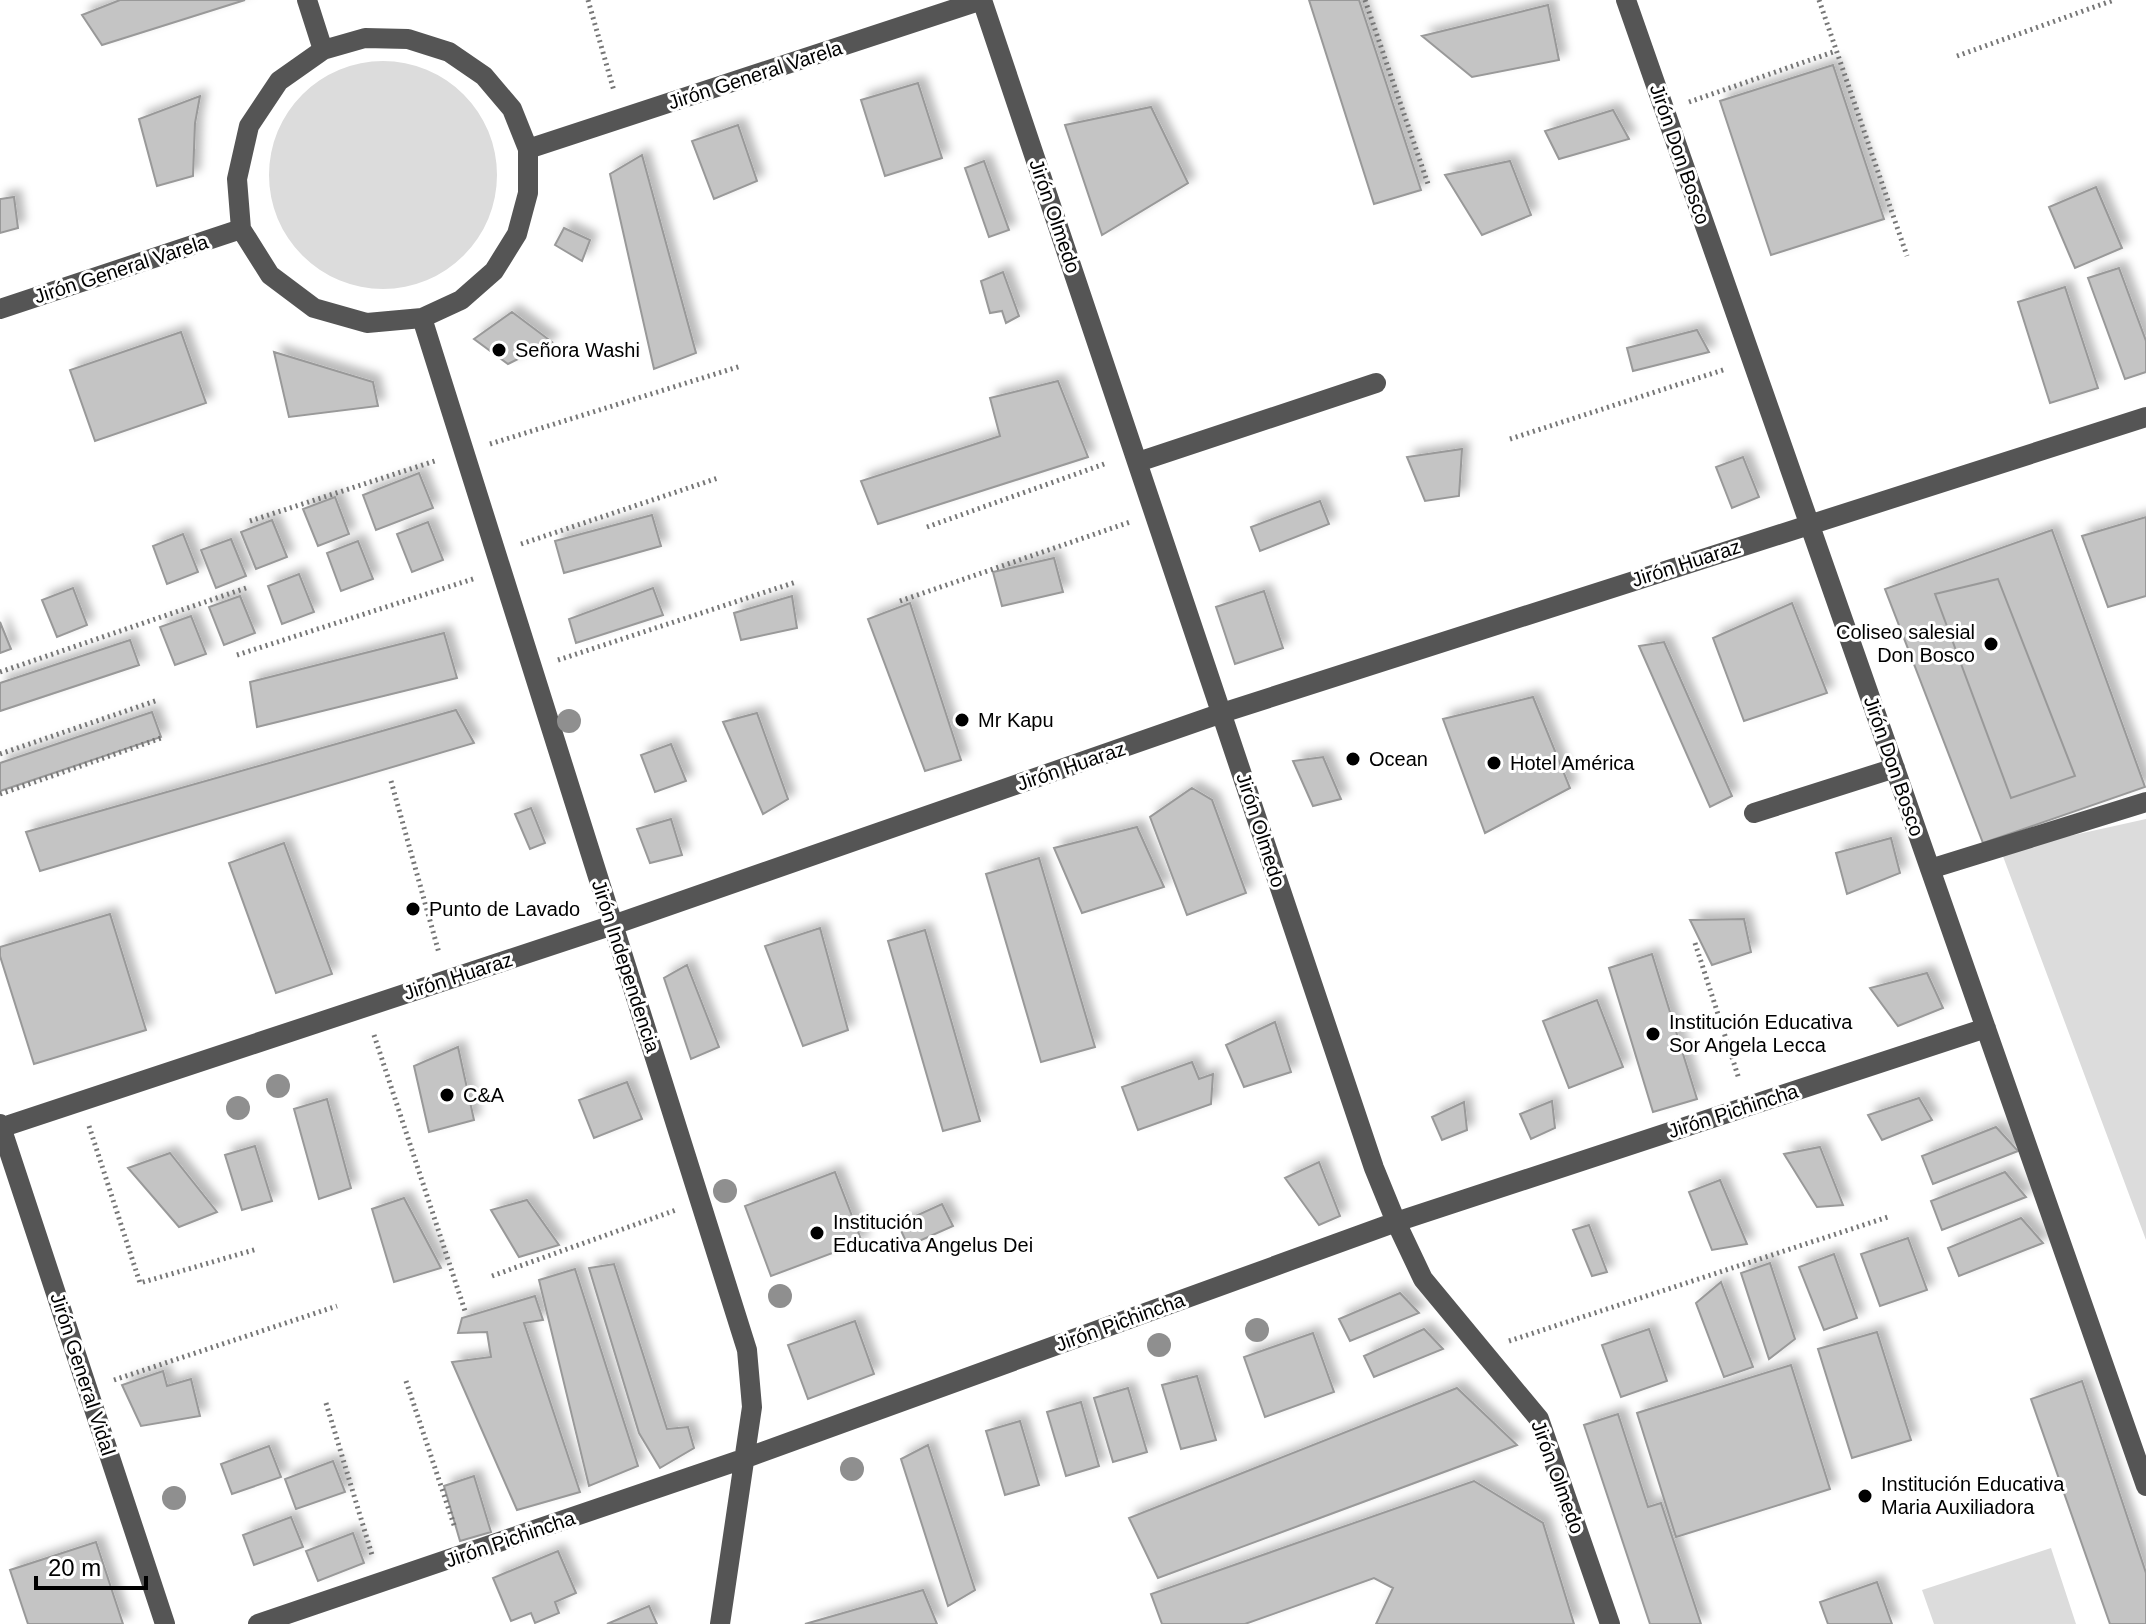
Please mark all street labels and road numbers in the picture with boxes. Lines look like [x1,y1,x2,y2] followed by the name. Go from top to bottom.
[665,36,846,114] street label: Jirón General Varela
[1646,81,1714,227] street label: Jirón Don Bosco
[1025,156,1085,276] street label: Jirón Olmedo
[31,230,212,308] street label: Jirón General Varela
[1629,535,1743,591] street label: Jirón Huaraz
[1860,693,1928,839] street label: Jirón Don Bosco
[1014,737,1128,795] street label: Jirón Huaraz
[1232,770,1290,890] street label: Jirón Olmedo
[588,877,665,1056] street label: Jirón Independencia
[401,948,515,1004] street label: Jirón Huaraz
[1665,1079,1802,1142] street label: Jirón Pichincha
[1053,1288,1188,1356] street label: Jirón Pichincha
[46,1290,120,1458] street label: Jirón General Vidal
[1527,1417,1589,1537] street label: Jirón Olmedo
[442,1506,579,1571] street label: Jirón Pichincha

